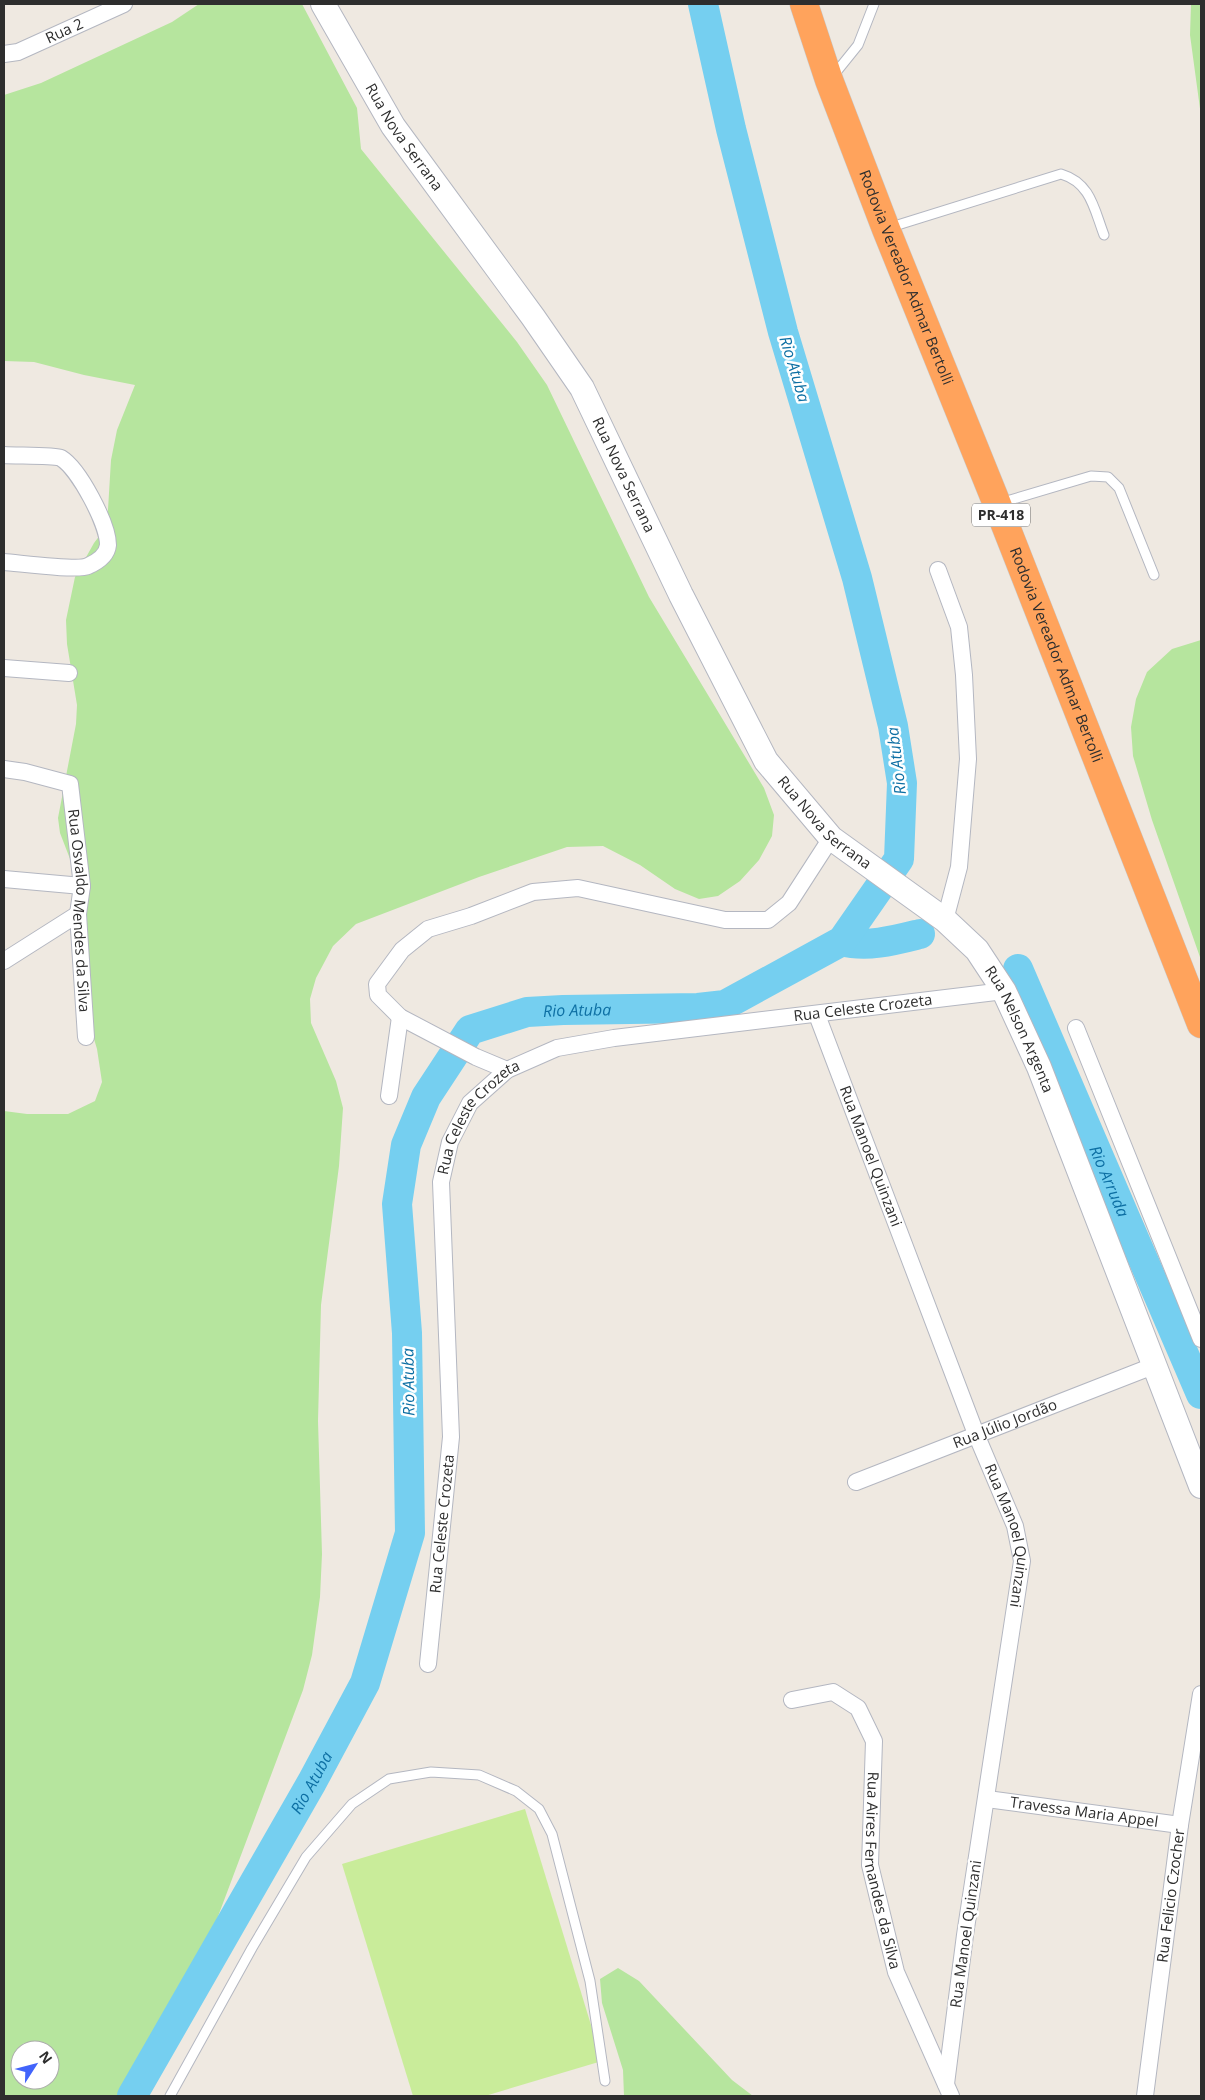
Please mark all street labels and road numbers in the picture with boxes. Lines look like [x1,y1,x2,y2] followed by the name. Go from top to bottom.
[42,13,86,47] street label: Rua 2
[362,79,448,194] street label: Rua Nova Serrana
[855,167,959,388] street label: Rodovia Vereador Admar Bertolli
[588,413,661,535] street label: Rua Nova Serrana
[972,504,1030,526] road number: PR-418
[1006,544,1108,765] street label: Rodovia Vereador Admar Bertolli
[774,771,876,873] street label: Rua Nova Serrana
[64,808,95,1013] street label: Rua Osvaldo Mendes da Silva
[981,961,1059,1095] street label: Rua Nelson Argenta
[792,989,933,1025] street label: Rua Celeste Crozeta
[432,1055,523,1176] street label: Rua Celeste Crozeta
[836,1083,907,1229] street label: Rua Manoel Quinzani
[950,1393,1060,1452] street label: Rua Júlio Jordão
[424,1453,458,1594] street label: Rua Celeste Crozeta
[981,1460,1033,1609] street label: Rua Manoel Quinzani
[861,1771,906,1971] street label: Rua Aires Fernandes da Silva
[1009,1791,1160,1831] street label: Travessa Maria Appel
[1151,1827,1188,1964] street label: Rua Felicio Czocher
[945,1859,985,2009] street label: Rua Manoel Quinzani

